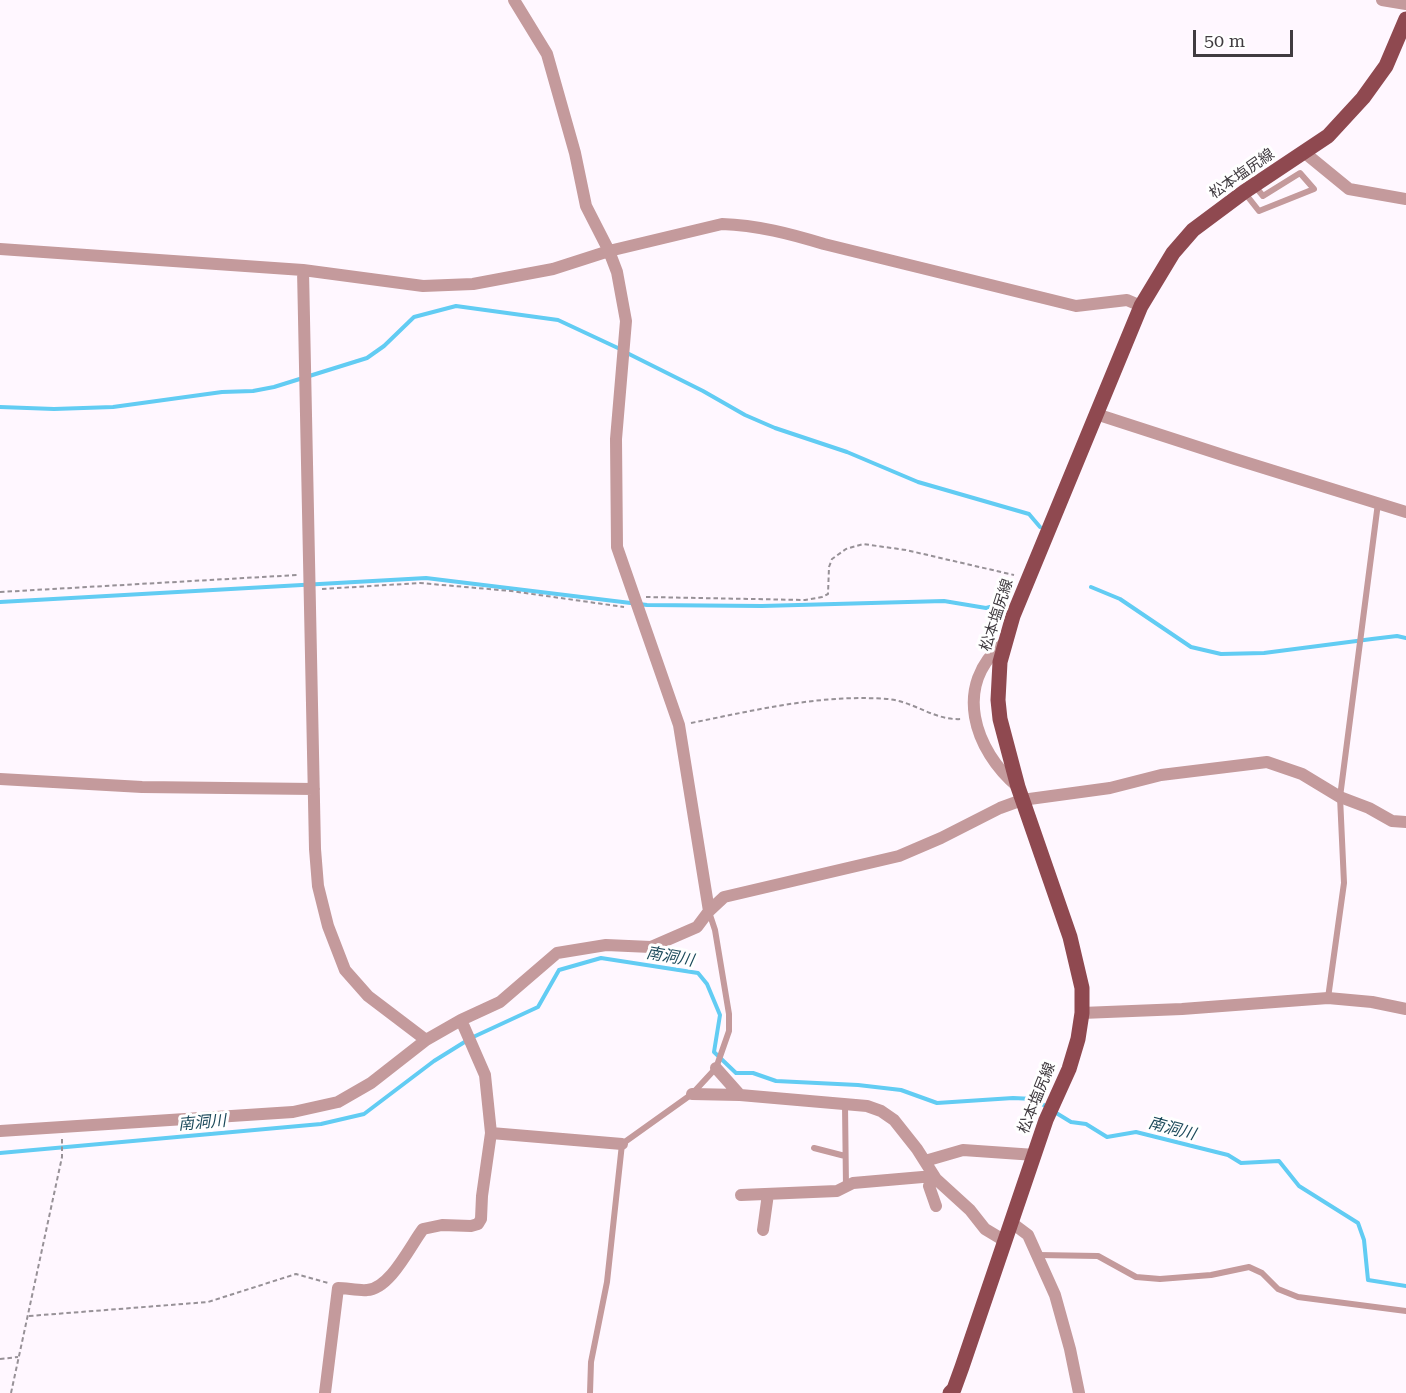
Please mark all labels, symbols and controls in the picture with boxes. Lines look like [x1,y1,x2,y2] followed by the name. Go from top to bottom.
[1196,18,1296,56] scale bar
[1204,30,1245,51] text: 50 m
[1206,145,1278,203] street label: 松本塩尻線
[977,577,1017,653] street label: 松本塩尻線
[645,943,695,971] water label: 南洞川
[1015,1060,1059,1136] street label: 松本塩尻線
[177,1111,227,1135] water label: 南洞川
[1146,1114,1198,1144] water label: 南洞川

